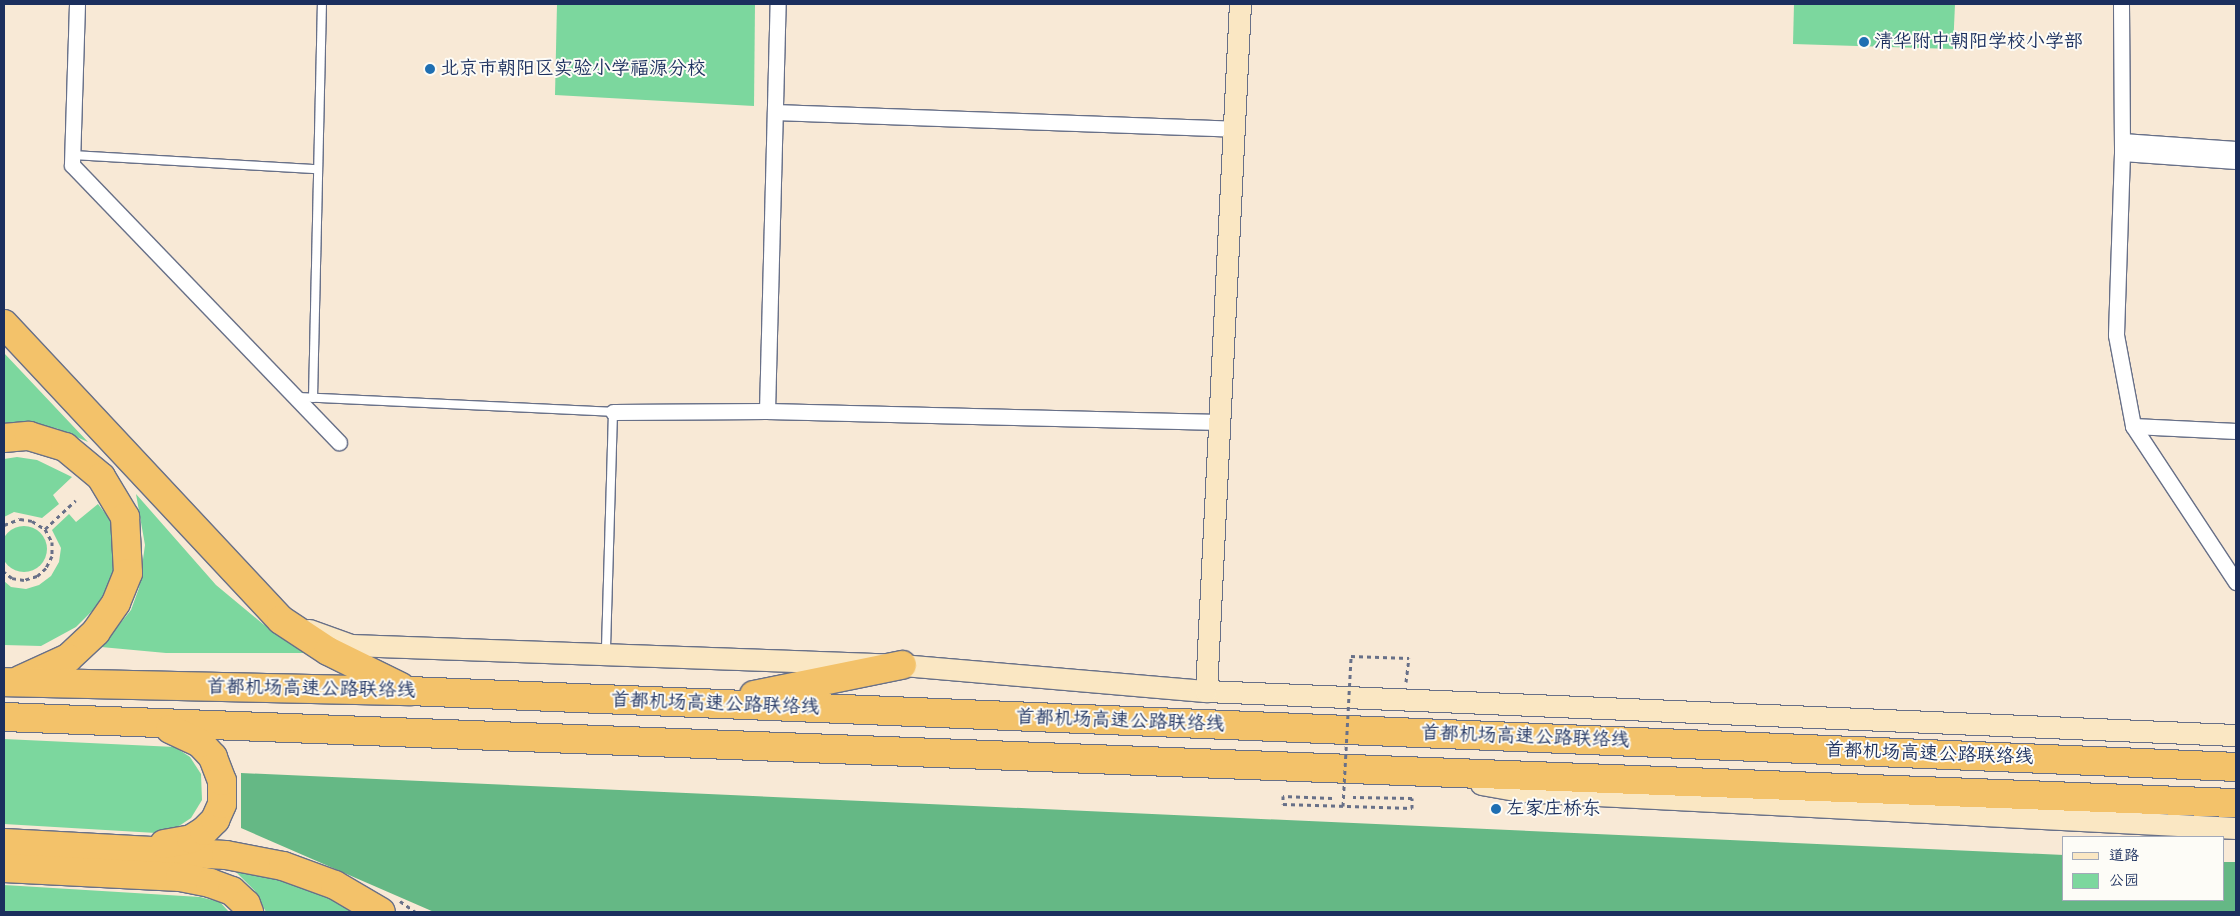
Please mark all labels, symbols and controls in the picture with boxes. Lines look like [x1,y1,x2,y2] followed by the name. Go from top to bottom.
[1874,31,2083,53] place label: 清华附中朝阳学校小学部
[1858,36,1870,48] marker: 清华附中朝阳学校小学部
[440,58,706,80] place label: 北京市朝阳区实验小学福源分校
[424,63,436,75] marker: 北京市朝阳区实验小学福源分校
[206,676,416,702] street label: 首都机场高速公路联络线
[610,689,820,719] street label: 首都机场高速公路联络线
[1015,706,1225,736] street label: 首都机场高速公路联络线
[1420,722,1630,752] street label: 首都机场高速公路联络线
[1824,739,2034,769] street label: 首都机场高速公路联络线
[1506,798,1601,820] place label: 左家庄桥东
[1490,803,1502,815] marker: 左家庄桥东
[2062,836,2225,901] legend
[2109,846,2139,866] text: 道路
[2109,871,2139,891] text: 公园

